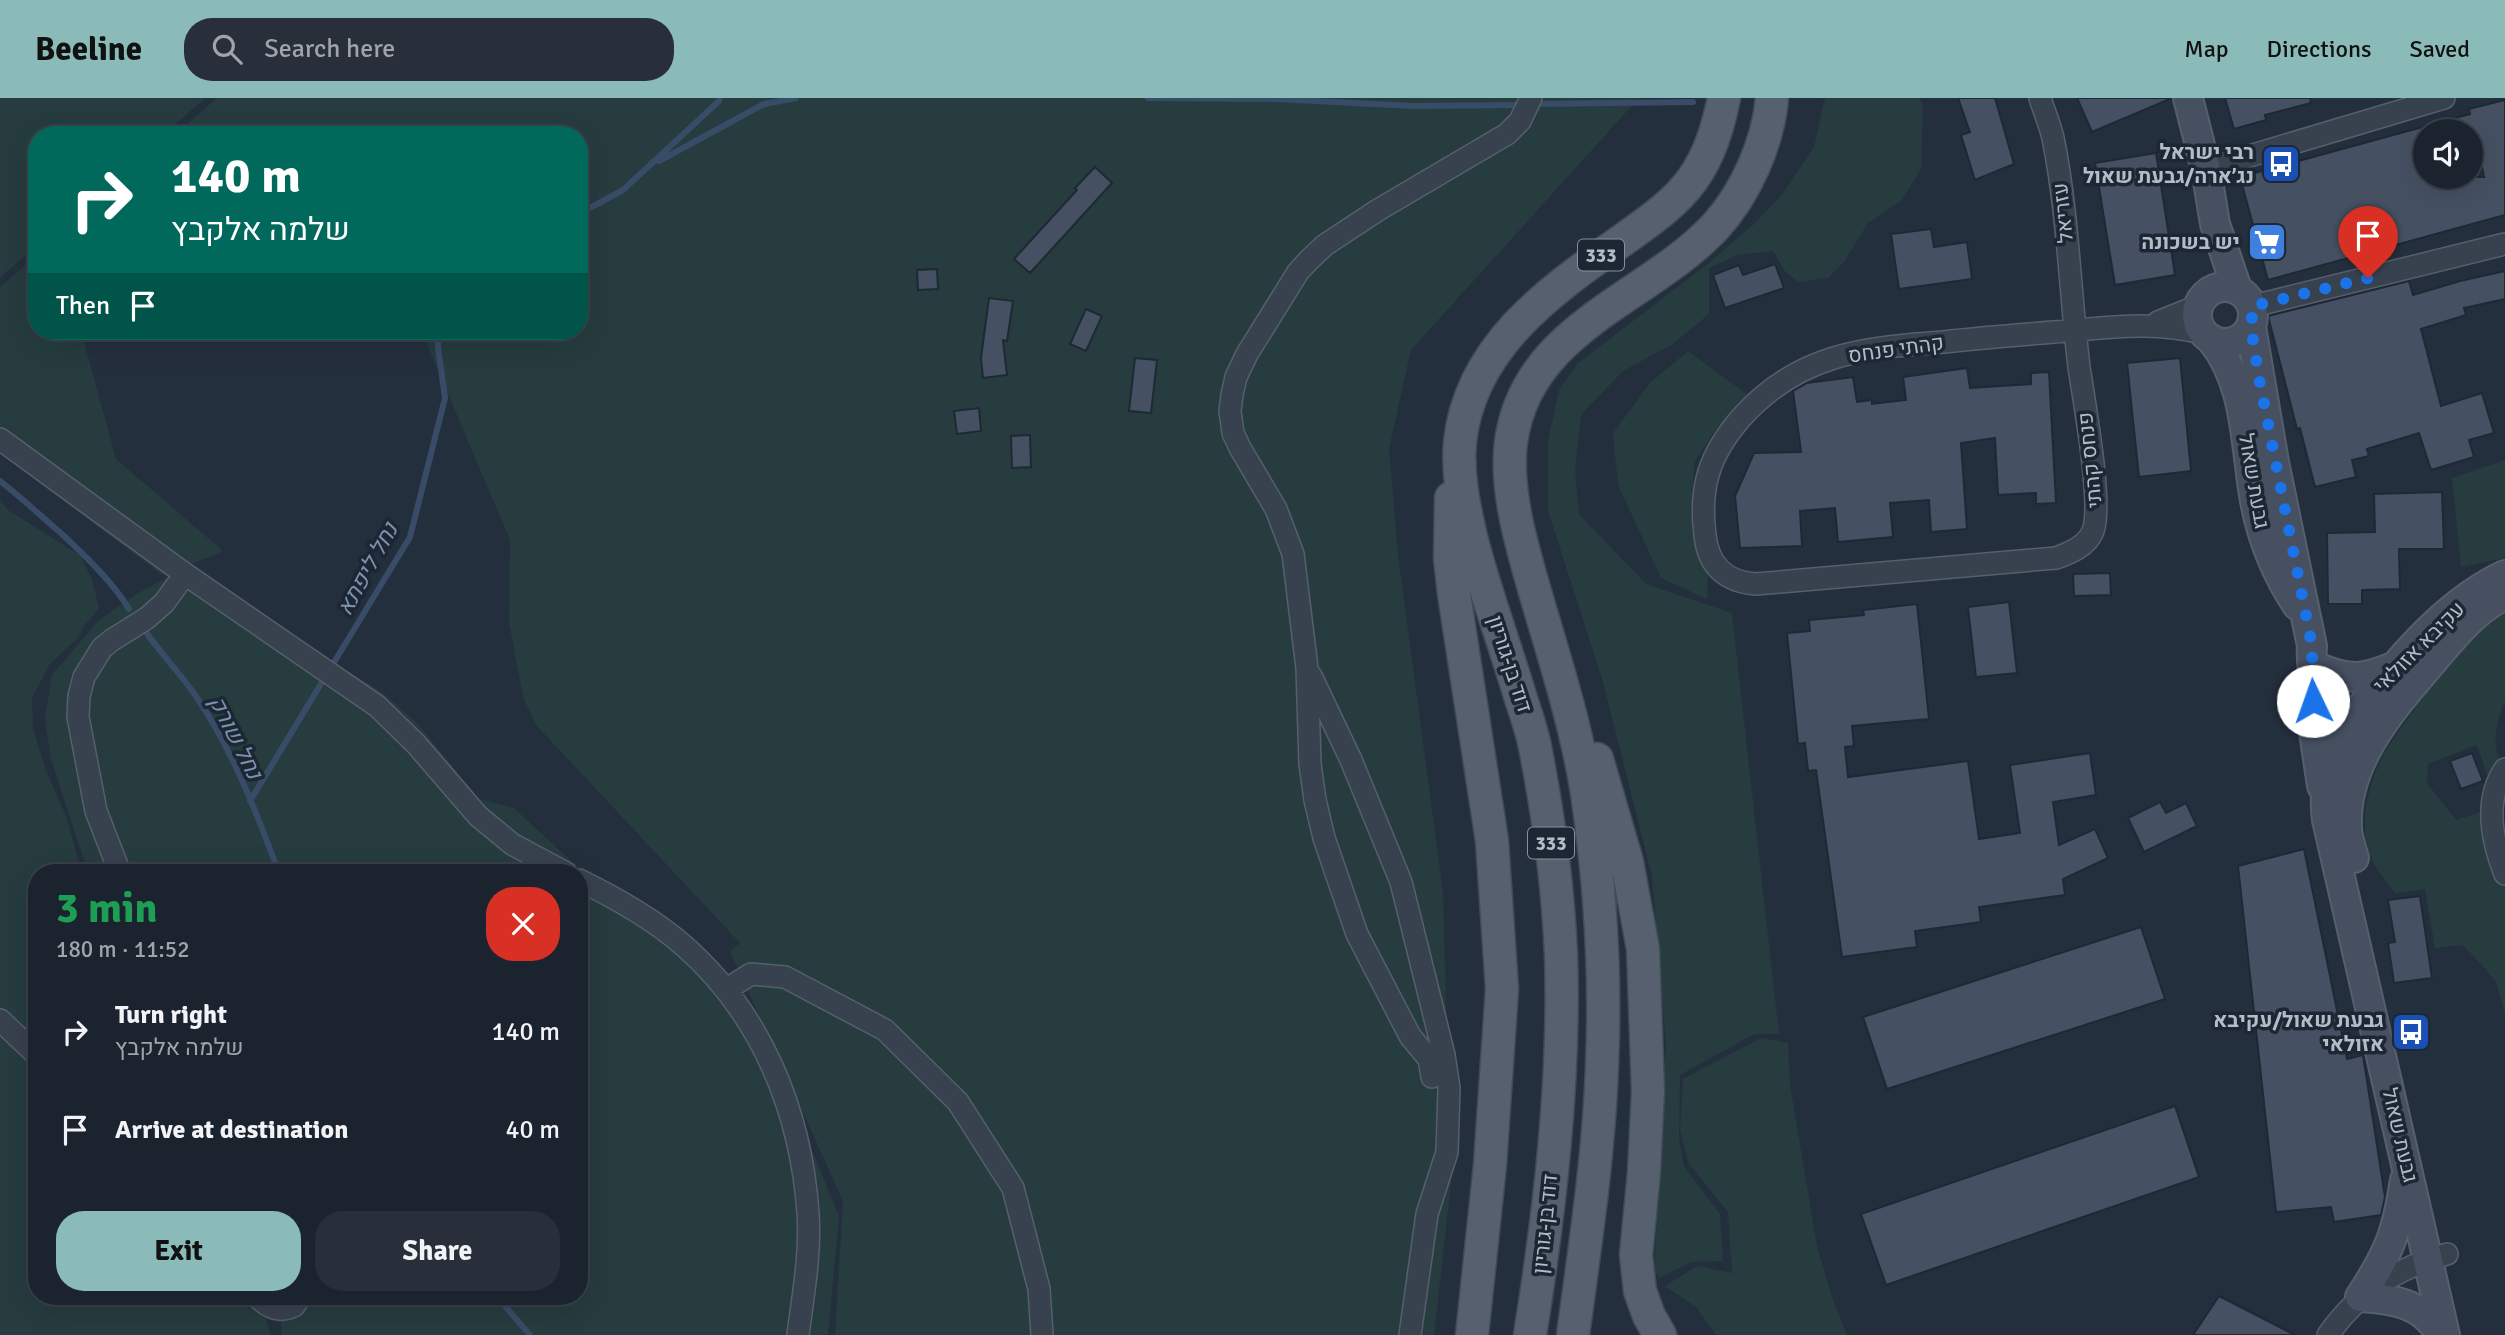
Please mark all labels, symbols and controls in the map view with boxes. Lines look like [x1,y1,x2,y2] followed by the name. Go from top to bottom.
[184,18,674,81] search box
[35,29,142,70] text: Beeline
[208,30,246,68] icon: search
[264,33,395,65] text: Search here
[2184,34,2229,64] text: Map
[2267,34,2372,64] text: Directions
[2410,34,2470,64] text: Saved
[2413,119,2483,189] map controls
[2413,119,2483,189] button: sound
[2083,139,2254,189] place label: רבי ישראל נג׳ארה/גבעת שאול
[2260,143,2302,185] bus stop icon: רבי ישראל נג׳ארה/גבעת שאול
[171,146,301,206] text: 140 m
[56,154,147,245] icon: right
[2047,182,2079,244] street label: עזריאל
[2338,206,2398,278] pin
[171,210,350,249] text: שלמה אלקבץ
[2349,217,2387,255] icon: arrive
[2246,221,2288,263] supermarket icon: יש בשכונה
[2141,229,2240,255] place label: יש בשכונה
[1578,239,1624,270] road number: 333
[124,287,162,325] icon: arrive
[56,290,110,322] text: Then
[1846,329,1946,369] street label: קהתי פנחס
[2072,411,2108,509] street label: פנחס קהתי
[2233,431,2275,531] street label: גבעת שאול
[330,516,406,621] water label: נחל ליפתא
[2368,596,2470,698] street label: עקיבא אזולאי
[1482,612,1538,716] street label: דוד בן-גוריון
[2276,664,2350,738] position arrow
[202,691,270,785] water label: נחל שורק
[1528,828,1574,858] road number: 333
[56,883,157,934] text: 3 min
[486,887,560,961] button: close
[56,935,190,964] text: 180 m · 11:52
[115,999,227,1031] text: Turn right
[2213,1007,2384,1057] place label: גבעת שאול/עקיבא אזולאי
[2390,1011,2432,1053] bus stop icon: גבעת שאול/עקיבא אזולאי
[56,1013,94,1051] icon: right
[491,1016,560,1048] text: 140 m
[115,1033,244,1062] text: שלמה אלקבץ
[2377,1085,2423,1185] street label: גבעת שאול
[56,1111,94,1149] icon: arrive
[115,1114,348,1146] text: Arrive at destination
[505,1114,560,1146] text: 40 m
[1527,1173,1563,1275] street label: דוד בן-גוריון
[56,1211,301,1291] button: Exit
[315,1211,560,1291] button: Share

